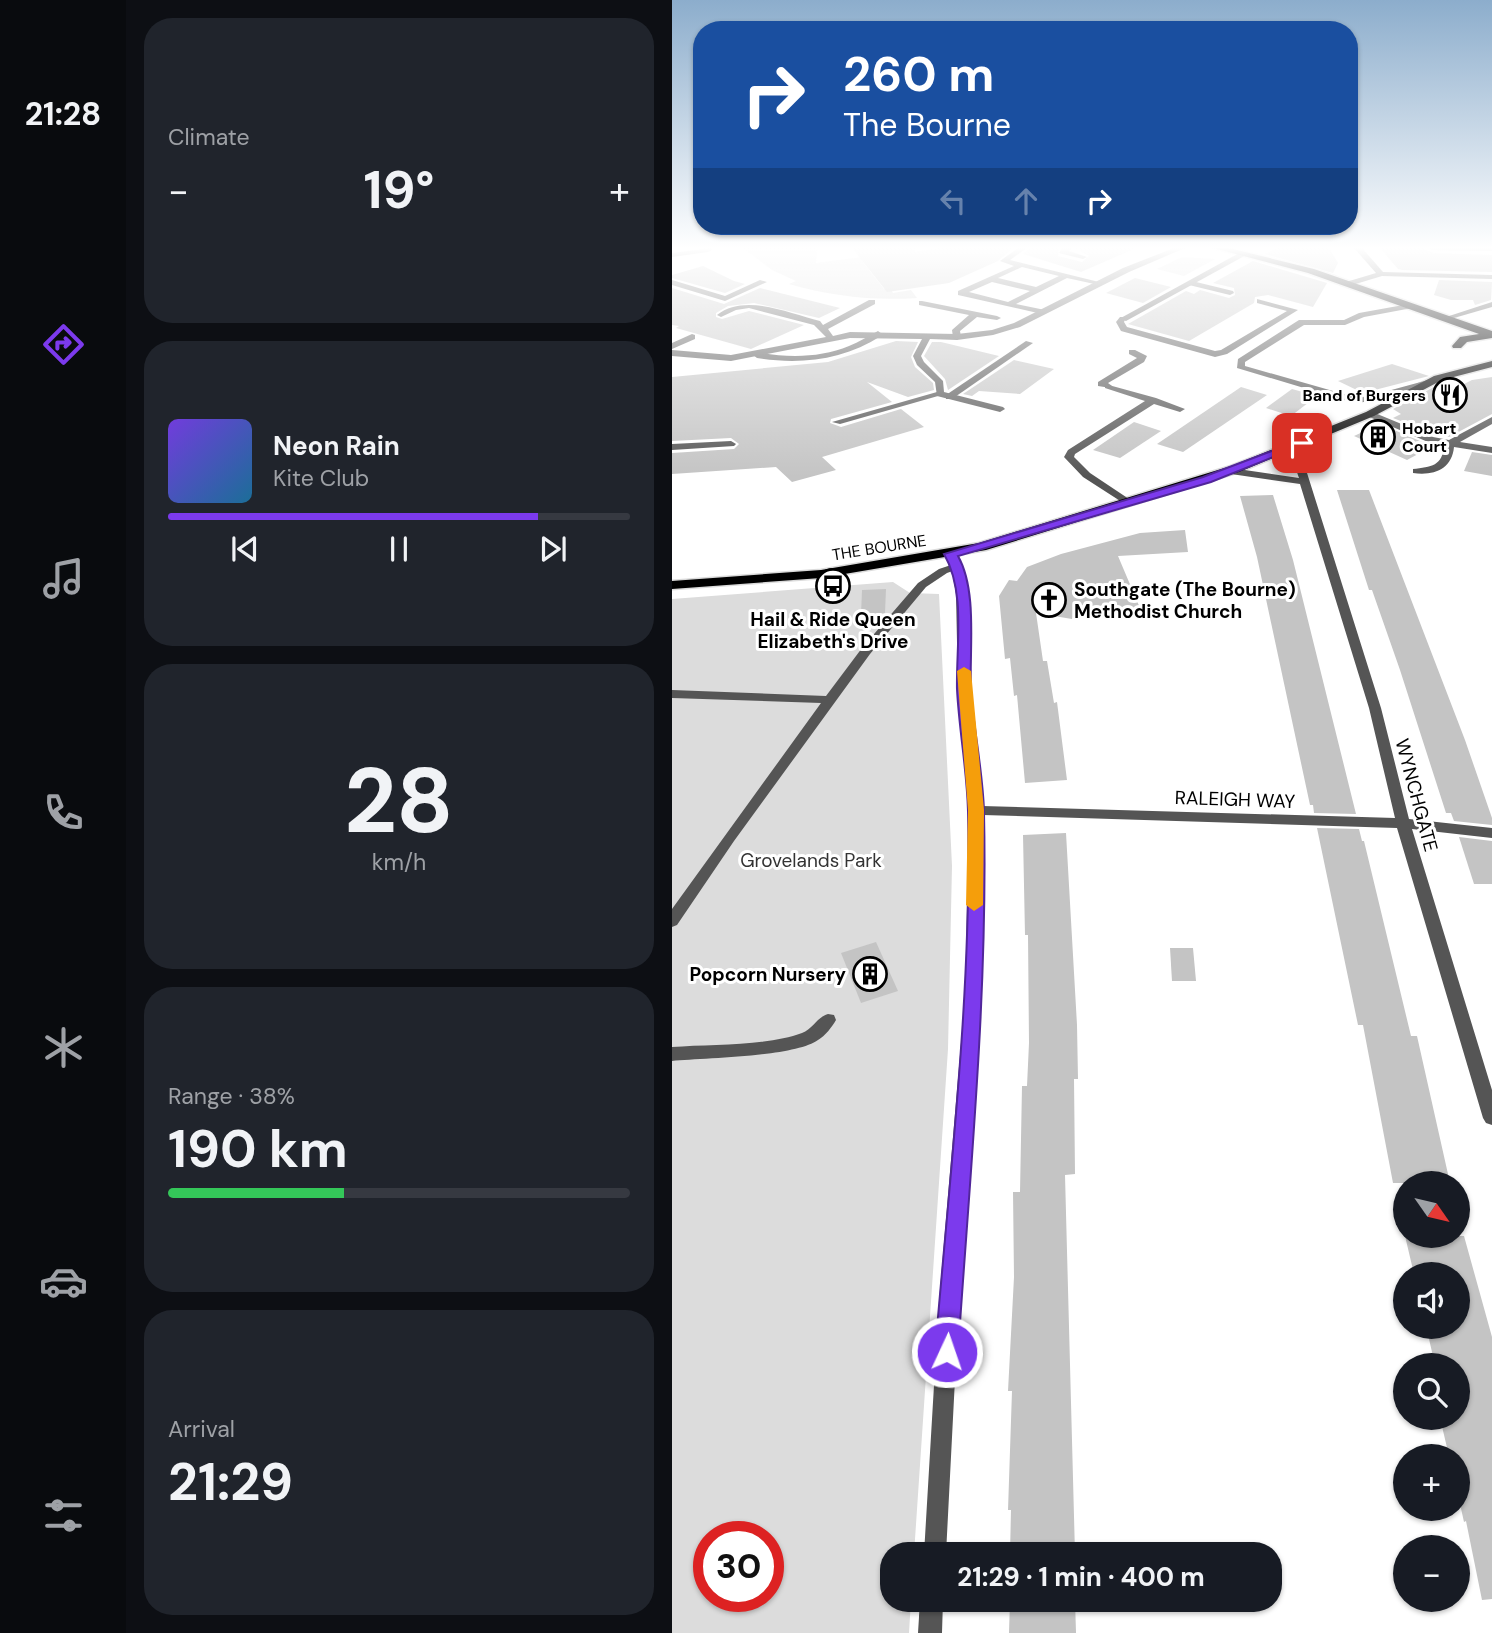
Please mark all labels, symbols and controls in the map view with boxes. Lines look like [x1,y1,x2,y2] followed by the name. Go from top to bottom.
[843,42,994,106] text: 260 m
[728,49,819,140] icon: right
[25,93,101,135] text: 21:28
[843,104,1011,146] text: The Bourne
[168,122,250,152] text: Climate
[364,156,434,224] text: 19°
[168,166,189,216] text: −
[609,166,630,216] text: +
[934,182,972,220] icon: left
[1007,182,1045,220] icon: ahead
[1080,182,1118,220] icon: right
[39,320,88,369] icon: directions
[1431,376,1469,414] restaurant icon: Band of Burgers
[1303,385,1426,406] place label: Band of Burgers
[1272,413,1332,473] pin
[1359,418,1397,456] building icon: Hobart Court
[1402,418,1457,457] place label: Hobart Court
[1283,424,1321,462] icon: arrive
[273,429,400,463] text: Neon Rain
[273,463,369,493] text: Kite Club
[226,530,264,568] icon: previous
[380,530,418,568] icon: pause
[534,530,572,568] icon: next
[830,530,928,565] street label: THE BOURNE
[39,554,88,603] icon: music
[814,567,852,605] bus stop icon: Hail & Ride Queen Elizabeth's Drive
[1074,577,1296,624] place label: Southgate (The Bourne) Methodist Church
[1030,581,1068,619] church icon: Southgate (The Bourne) Methodist Church
[750,607,916,654] place label: Hail & Ride Queen Elizabeth's Drive
[1389,736,1444,854] street label: WYNCHGATE
[344,742,454,860] text: 28
[1174,785,1296,814] street label: RALEIGH WAY
[39,788,88,837] icon: phone
[372,847,426,877] text: km/h
[740,848,882,873] park label: Grovelands Park
[851,955,889,993] building icon: Popcorn Nursery
[690,962,847,987] place label: Popcorn Nursery
[39,1023,88,1072] icon: climate
[168,1081,295,1111] text: Range · 38%
[168,1115,348,1183] text: 190 km
[1393,1171,1470,1248] north arrow
[1393,1171,1470,1612] map controls
[39,1257,88,1306] icon: car
[1393,1262,1470,1339] button: sound
[910,1315,984,1389] position arrow
[1393,1353,1470,1430] button: search
[168,1414,235,1444] text: Arrival
[1393,1444,1470,1521] button: +
[168,1448,293,1516] text: 21:29
[39,1491,88,1540] icon: filters
[693,1521,784,1612] speed limit sign: 30
[1393,1535,1470,1612] button: −
[957,1560,1205,1594] text: 21:29 · 1 min · 400 m

